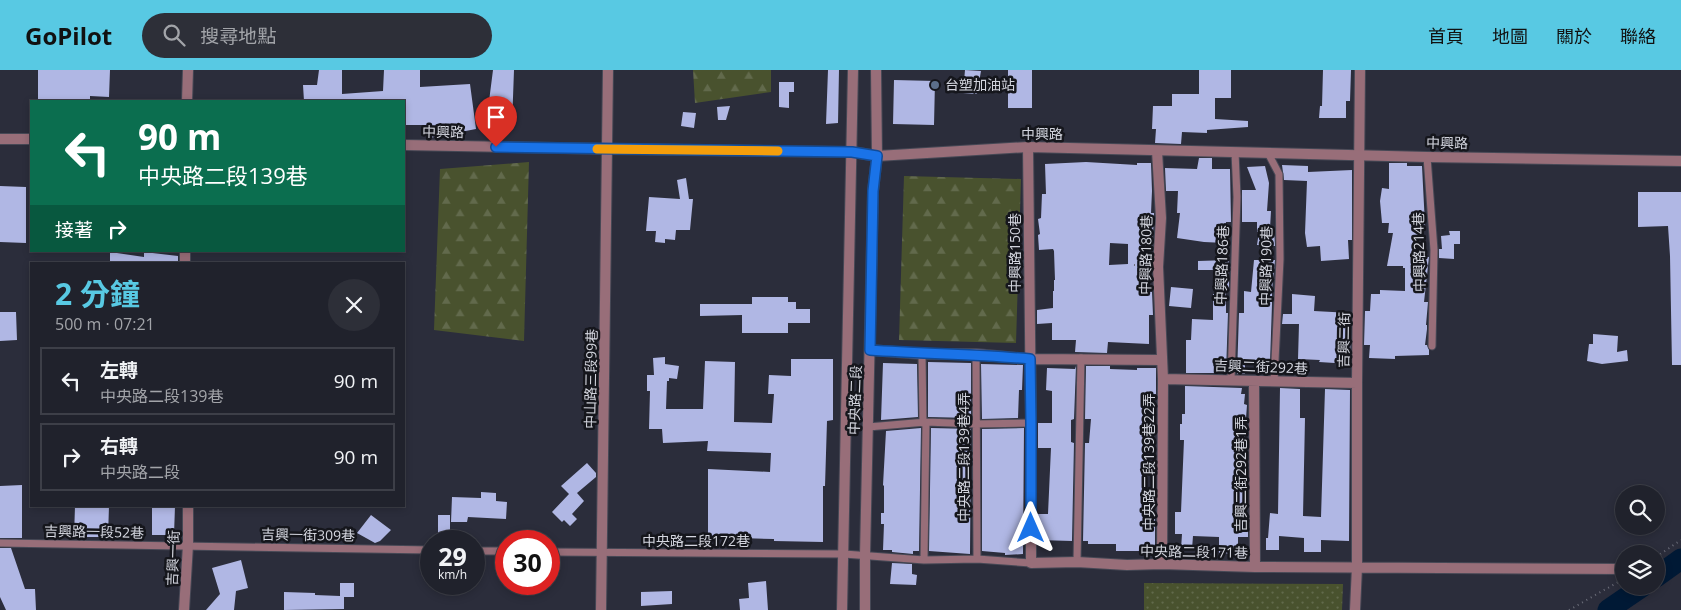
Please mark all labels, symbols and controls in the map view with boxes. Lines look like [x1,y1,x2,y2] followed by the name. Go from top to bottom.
[142,13,492,58] search box
[25,19,112,52] text: GoPilot
[160,21,188,49] icon: search
[200,23,276,49] text: 搜尋地點
[1428,24,1464,48] text: 首頁
[1492,24,1528,48] text: 地圖
[1556,24,1592,48] text: 關於
[1620,24,1656,48] text: 聯絡
[945,75,1015,94] place label: 台塑加油站
[929,79,941,91] marker: 台塑加油站
[475,96,517,147] pin
[482,103,510,131] icon: arrive
[138,113,221,160] text: 90 m
[55,120,120,185] icon: left
[422,122,464,141] street label: 中興路
[1021,124,1063,143] street label: 中興路
[1426,133,1468,152] street label: 中興路
[138,160,308,190] text: 中央路二段139巷
[1408,212,1429,292] street label: 中興路214巷
[1005,213,1024,293] street label: 中興路150巷
[103,215,131,243] icon: right
[1135,215,1156,295] street label: 中興路180巷
[55,217,93,243] text: 接著
[1211,225,1232,305] street label: 中興路186巷
[1255,226,1276,306] street label: 中興路190巷
[55,273,140,314] text: 2 分鐘
[328,279,380,331] button: close
[1334,312,1353,368] street label: 吉興二街
[55,313,155,335] text: 500 m · 07:21
[580,329,601,429] street label: 中山路三段99巷
[1214,355,1308,378] street label: 吉興二街292巷
[100,357,138,383] text: 左轉
[844,365,865,435] street label: 中央路二段
[57,367,85,395] icon: left
[334,368,378,394] text: 90 m
[100,385,223,407] text: 中央路二段139巷
[954,392,973,522] street label: 中央路二段139巷4弄
[1139,393,1158,531] street label: 中央路二段139巷22弄
[1231,416,1250,532] street label: 吉興二街292巷1弄
[100,433,138,459] text: 右轉
[57,443,85,471] icon: right
[334,444,378,470] text: 90 m
[100,461,180,483] text: 中央路二段
[1615,485,1665,595] map controls
[1615,485,1665,535] button: search
[1004,501,1056,553] position arrow
[44,521,144,542] street label: 吉興路一段52巷
[261,524,355,545] street label: 吉興一街309巷
[162,530,183,586] street label: 吉興一街
[495,530,560,595] speed limit sign: 30
[642,531,750,550] street label: 中央路二段172巷
[438,539,467,573] text: 29
[1140,541,1248,562] street label: 中央路二段171巷
[1615,545,1665,595] button: layers
[438,566,467,583] text: km/h

